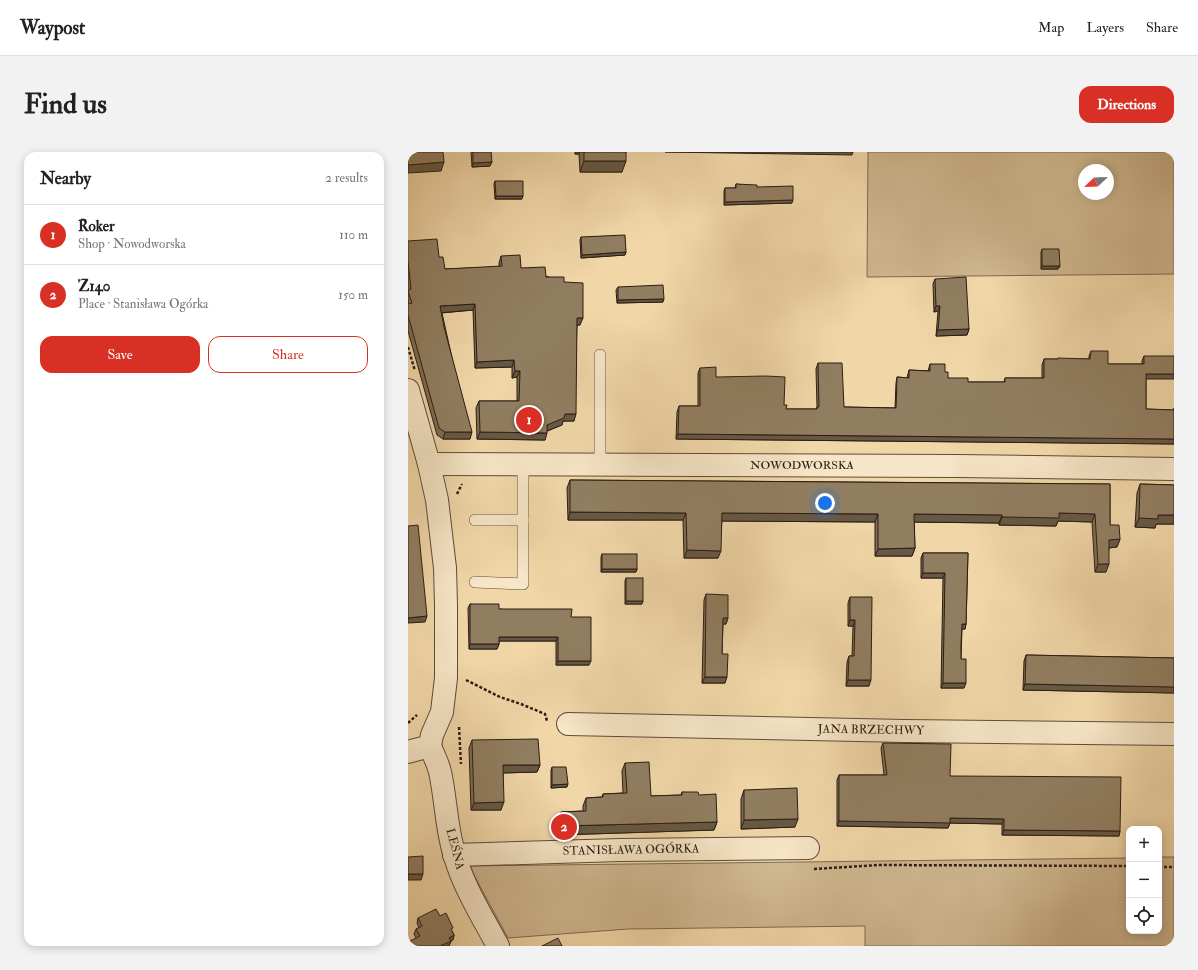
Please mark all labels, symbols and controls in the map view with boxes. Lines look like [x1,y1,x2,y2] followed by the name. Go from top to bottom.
[20,16,85,40] text: Waypost
[1038,19,1064,36] text: Map
[1086,19,1124,36] text: Layers
[1146,19,1178,36] text: Share
[1079,86,1174,123] button: Directions
[24,87,107,122] text: Find us
[1078,164,1114,200] north arrow
[40,168,91,189] text: Nearby
[325,170,368,186] text: 2 results
[78,217,115,236] text: Roker
[51,227,55,243] text: 1
[339,227,368,243] text: 110 m
[78,236,186,252] text: Shop · Nowodworska
[78,277,110,296] text: Z140
[50,287,56,303] text: 2
[338,287,368,303] text: 150 m
[78,296,208,312] text: Place · Stanisława Ogórka
[40,336,200,373] button: Save
[208,336,368,373] button: Share
[516,405,542,435] pin: 1
[750,458,854,473] street label: NOWODWORSKA
[815,493,835,513] your location
[817,722,925,738] street label: JANA BRZECHWY
[551,812,577,842] pin: 2
[1126,826,1162,934] map controls
[1126,826,1162,862] button: +
[442,827,468,872] street label: LEŚNA
[563,841,700,859] street label: STANISŁAWA OGÓRKA
[1126,862,1162,898] button: −
[1126,898,1162,934] button: locate

